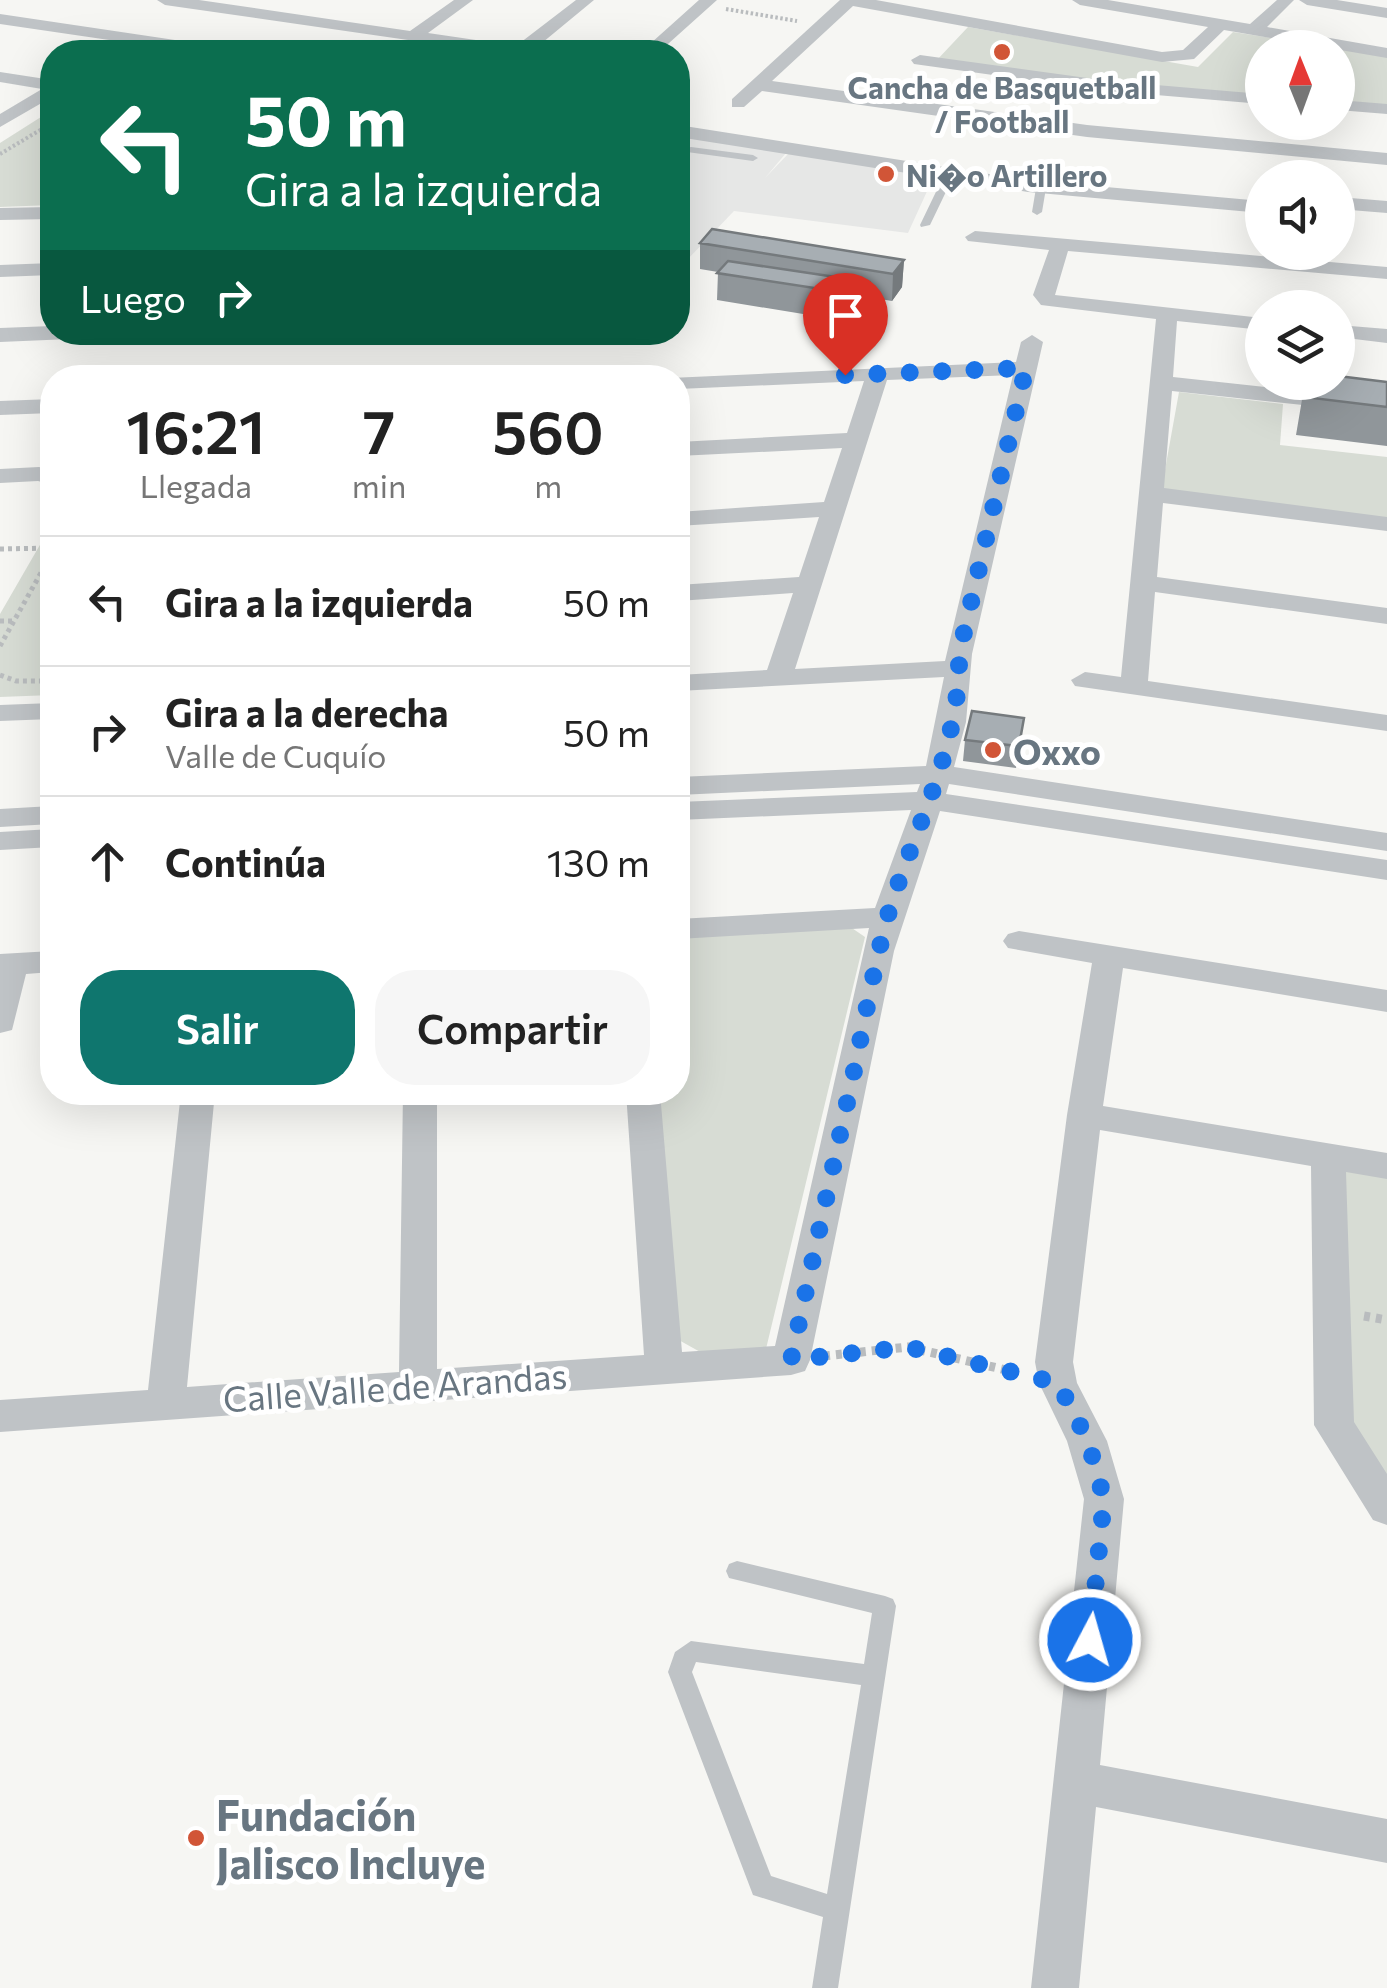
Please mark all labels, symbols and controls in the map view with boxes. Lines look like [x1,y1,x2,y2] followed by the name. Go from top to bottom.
[1245,30,1355,140] north arrow
[1245,30,1355,400] map controls
[991,41,1013,63] marker: Cancha de Basquetball / Football
[848,68,1156,139] place label: Cancha de Basquetball / Football
[245,75,407,160] text: 50 m
[80,80,210,210] icon: left
[906,156,1108,193] place label: Ni�o Artillero
[245,160,602,215] text: Gira a la izquierda
[1245,160,1355,270] button: sound
[875,163,897,185] marker: Ni�o Artillero
[206,270,261,325] icon: right
[803,273,888,376] pin
[80,274,186,321] text: Luego
[818,288,873,343] icon: arrive
[1245,290,1355,400] button: layers
[126,393,266,466] text: 16:21
[363,393,395,466] text: 7
[492,393,604,466] text: 560
[140,465,252,505] text: Llegada
[352,465,406,505] text: min
[534,465,562,505] text: m
[80,574,135,629] icon: left
[165,578,473,625] text: Gira a la izquierda
[563,578,650,625] text: 50 m
[165,688,449,735] text: Gira a la derecha
[80,704,135,759] icon: right
[563,708,650,755] text: 50 m
[1013,729,1101,772] place label: Oxxo
[165,735,386,775] text: Valle de Cuquío
[982,739,1004,761] marker: Oxxo
[80,834,135,889] icon: ahead
[165,838,326,885] text: Continúa
[547,838,650,885] text: 130 m
[80,970,355,1085] button: Salir
[375,970,650,1085] button: Compartir
[222,1353,568,1419] street label: Calle Valle de Arandas
[1038,1588,1142,1692] position arrow
[216,1788,485,1888] place label: Fundación Jalisco Incluye
[185,1827,207,1849] marker: Fundación Jalisco Incluye

